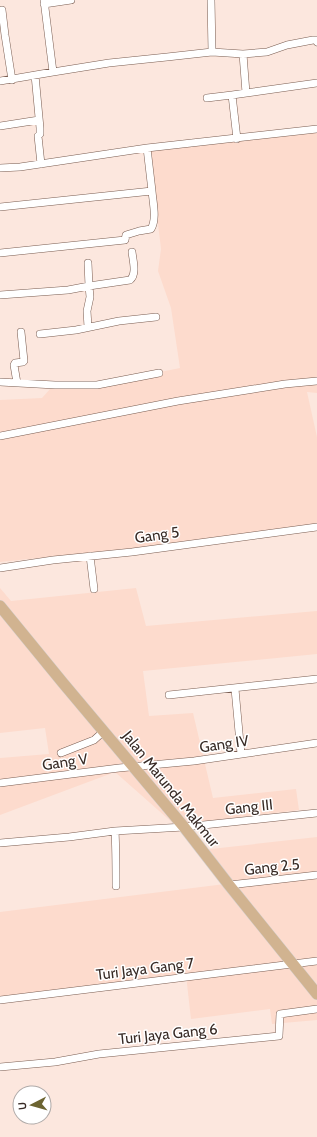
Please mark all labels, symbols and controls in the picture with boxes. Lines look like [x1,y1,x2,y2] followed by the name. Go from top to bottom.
[134,523,180,547] street label: Gang 5
[118,726,224,851] street label: Jalan Marunda Makmur
[198,732,251,756] street label: Gang IV
[41,750,90,774] street label: Gang V
[224,796,274,818] street label: Gang III
[243,855,301,879] street label: Gang 2.5
[95,954,195,984] street label: Turi Jaya Gang 7
[118,1020,218,1048] street label: Turi Jaya Gang 6
[12,1085,52,1125] north arrow
[15,1101,29,1111] text: U

